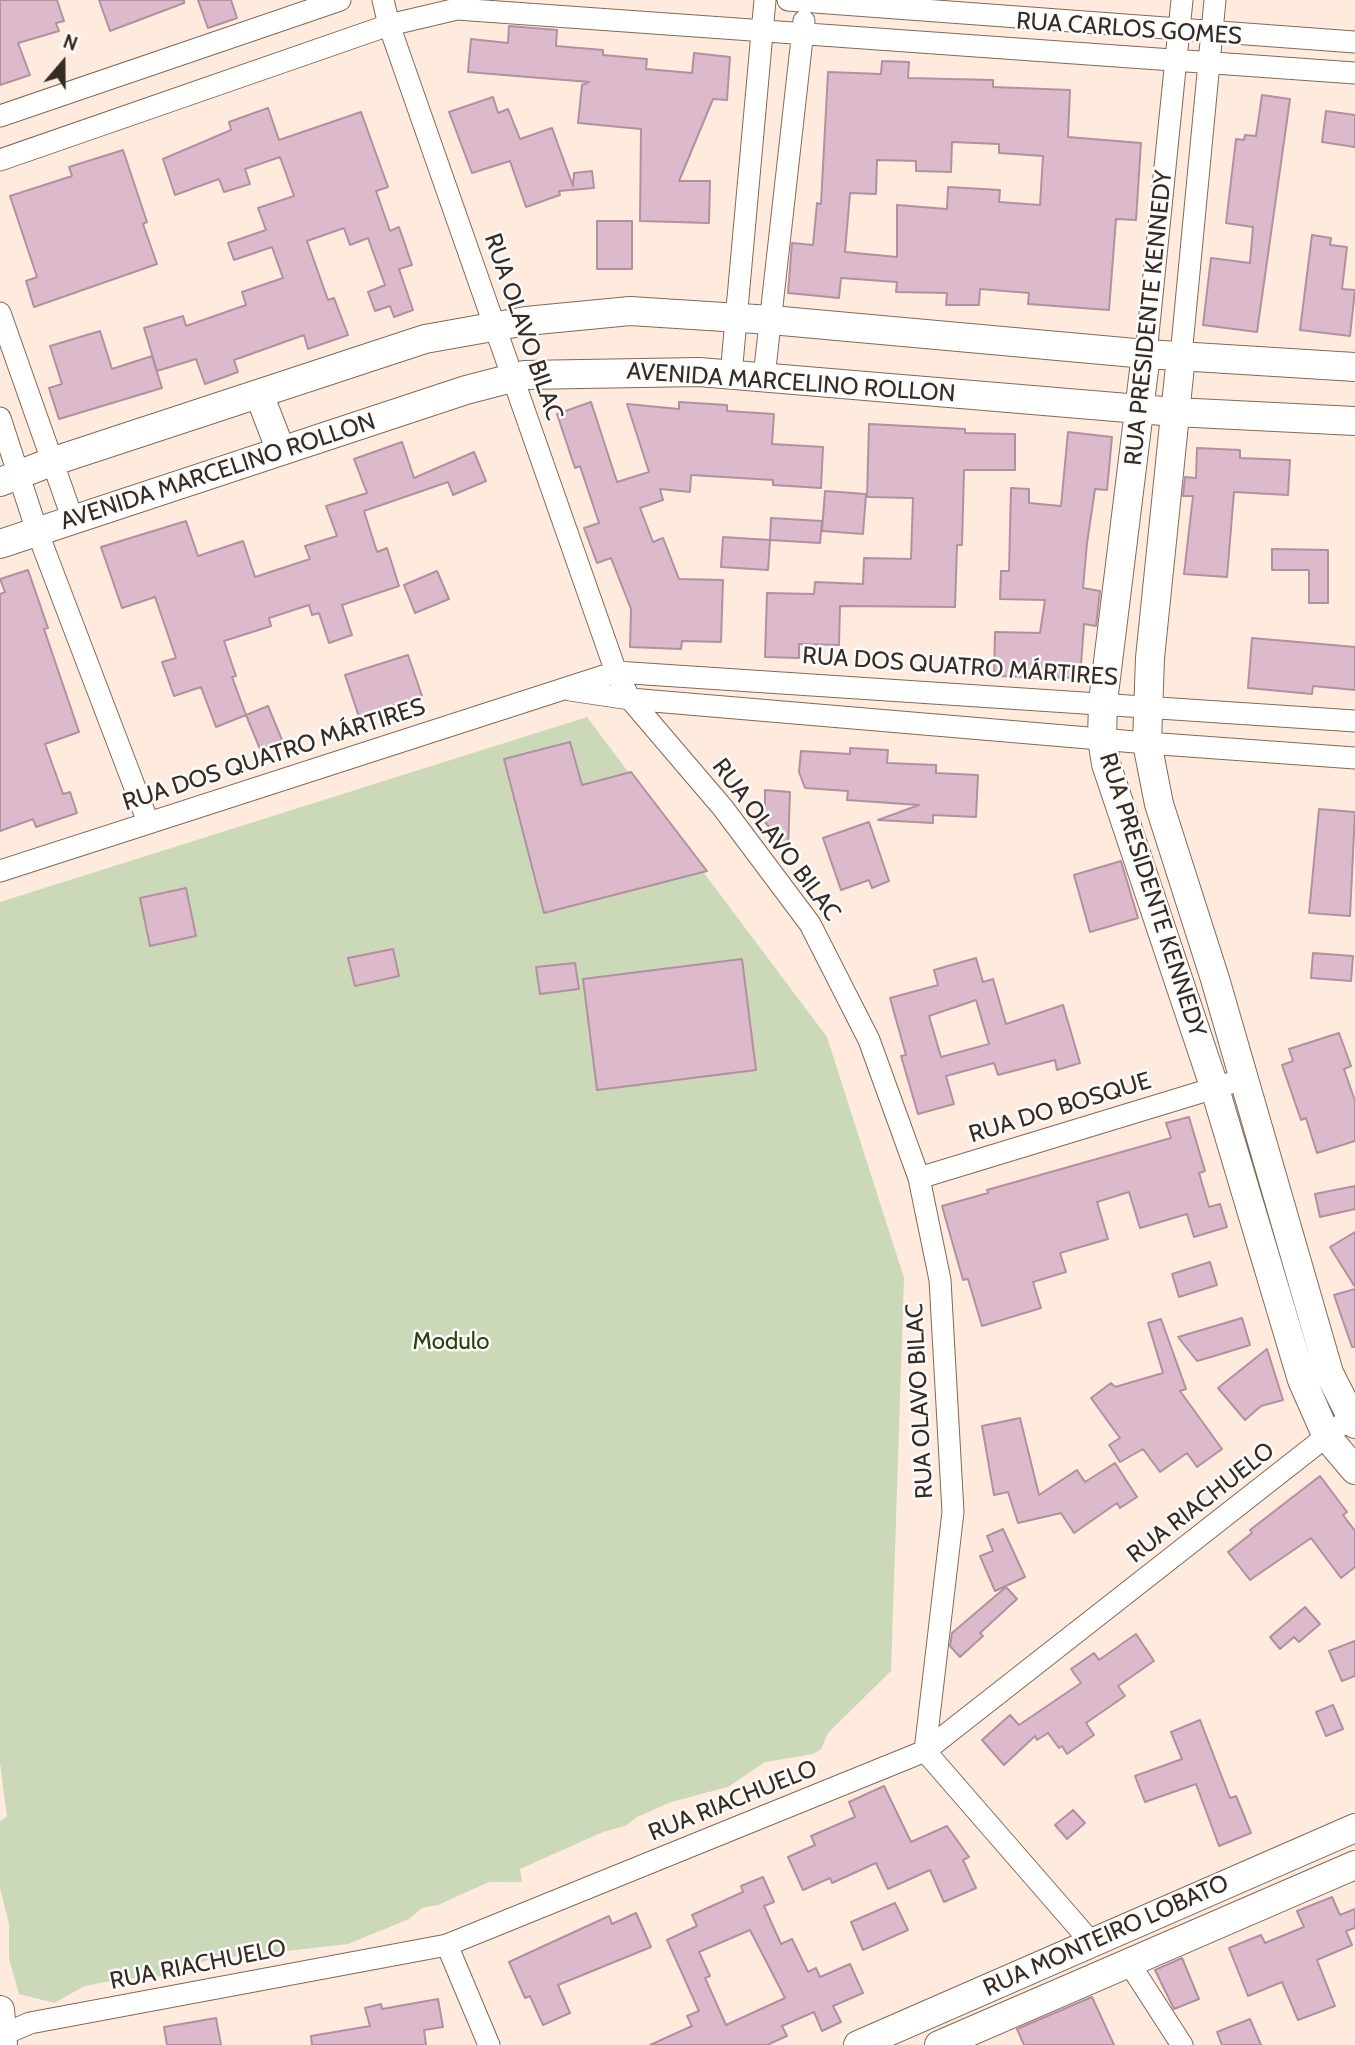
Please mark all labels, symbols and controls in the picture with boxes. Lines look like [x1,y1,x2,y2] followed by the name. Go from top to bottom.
[1015,7,1243,51] street label: RUA CARLOS GOMES
[28,28,98,98] north arrow
[60,30,81,56] text: N
[1119,169,1179,467] street label: RUA PRESIDENTE KENNEDY
[478,230,568,424] street label: RUA OLAVO BILAC
[626,357,956,409] street label: AVENIDA MARCELINO ROLLON
[57,407,379,537] street label: AVENIDA MARCELINO ROLLON
[801,642,1119,692] street label: RUA DOS QUATRO MÁRTIRES
[119,692,429,818] street label: RUA DOS QUATRO MÁRTIRES
[1092,749,1212,1041] street label: RUA PRESIDENTE KENNEDY
[706,753,846,927] street label: RUA OLAVO BILAC
[965,1067,1155,1149] street label: RUA DO BOSQUE
[900,1302,940,1500] street label: RUA OLAVO BILAC
[412,1328,490,1356] park label: Modulo
[1122,1437,1280,1569] street label: RUA RIACHUELO
[645,1754,821,1848] street label: RUA RIACHUELO
[979,1869,1233,2003] street label: RUA MONTEIRO LOBATO
[107,1934,289,1996] street label: RUA RIACHUELO

